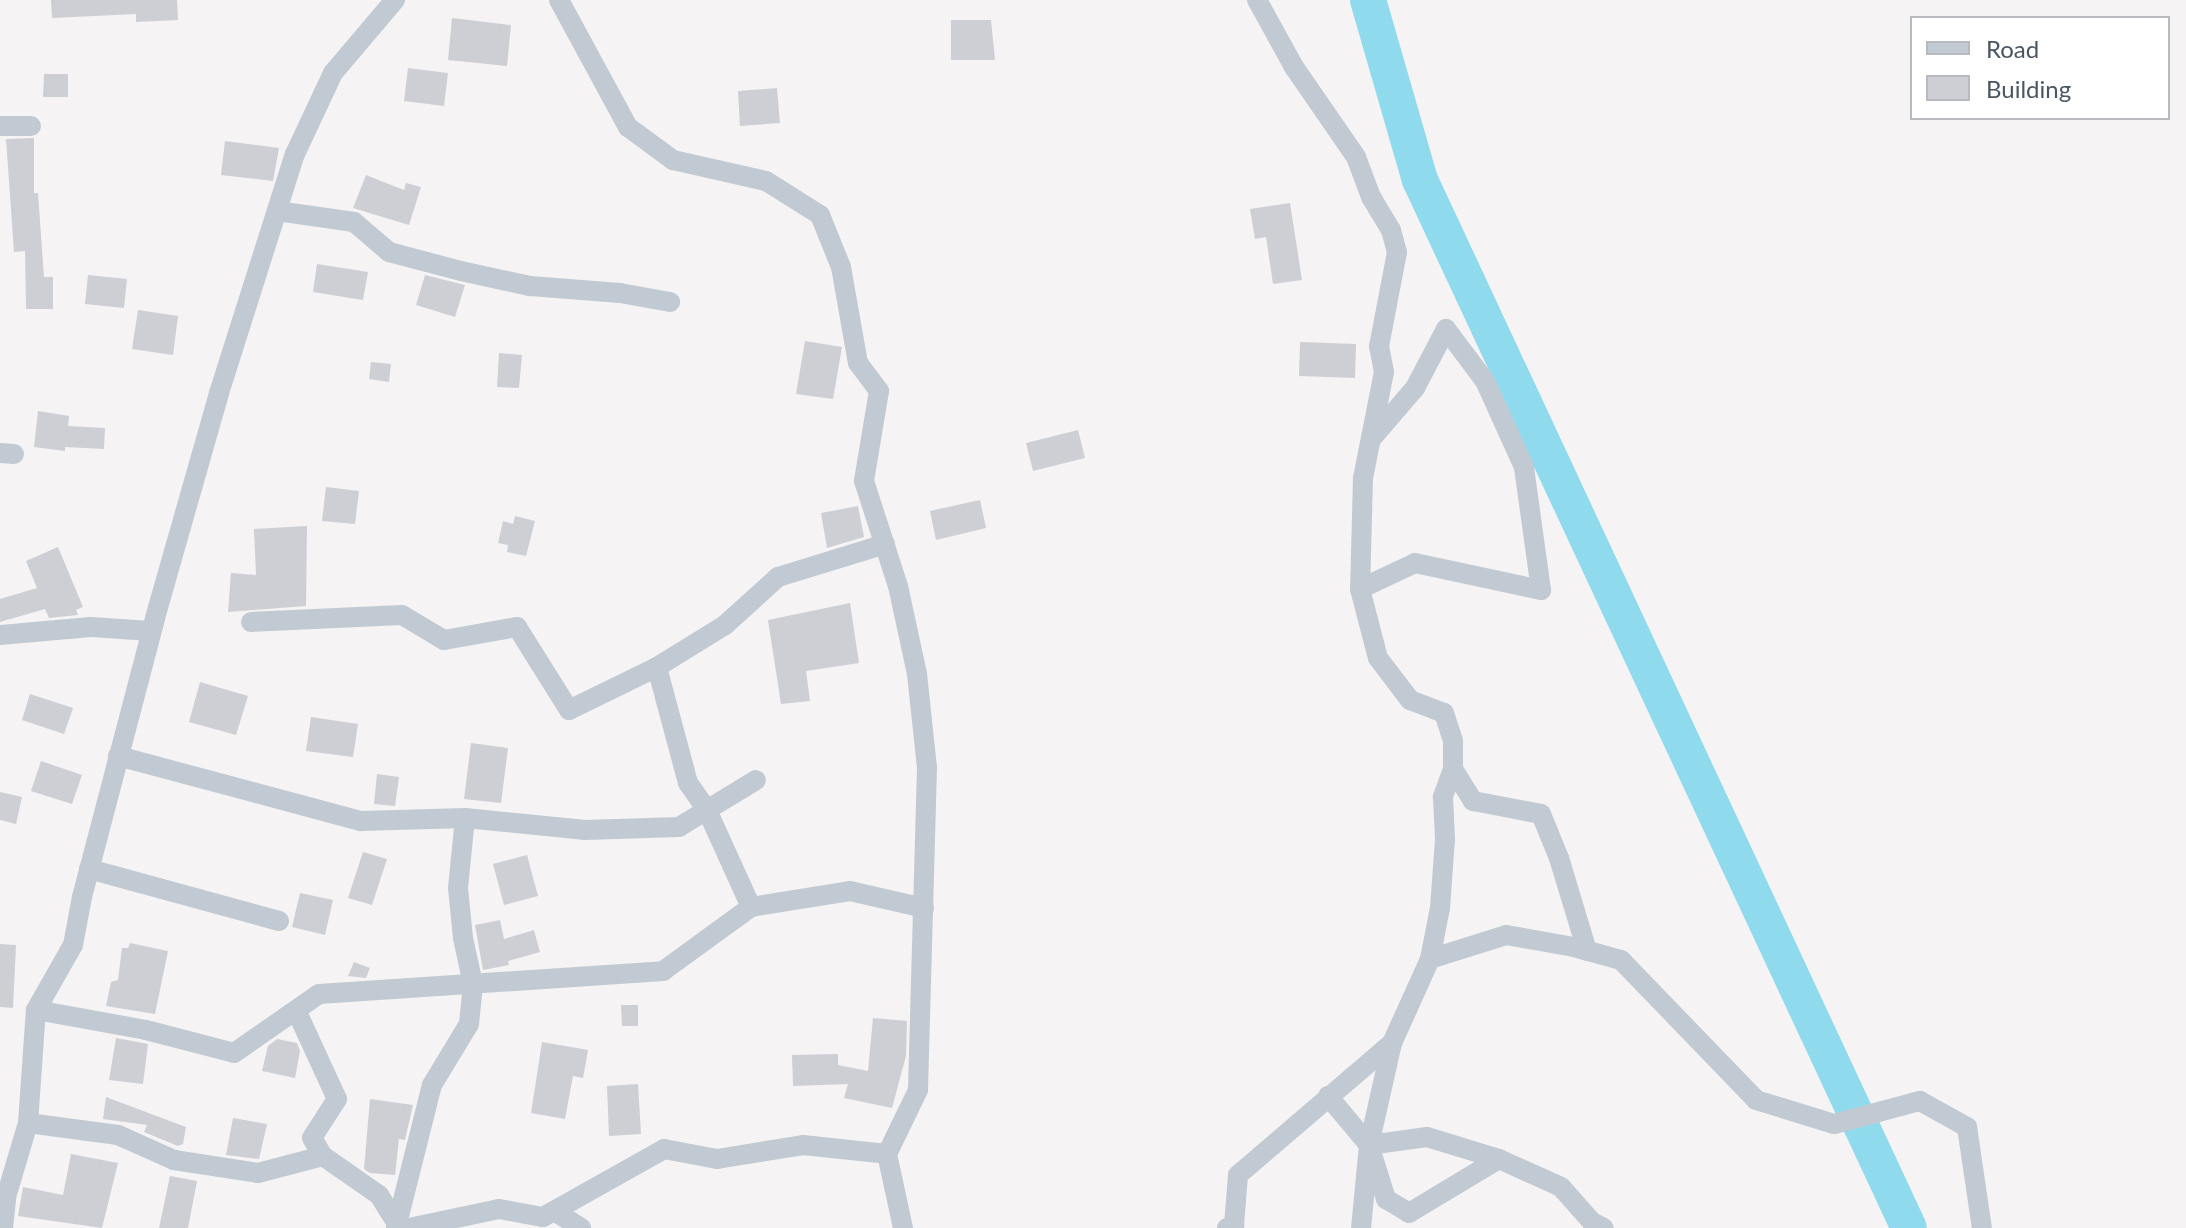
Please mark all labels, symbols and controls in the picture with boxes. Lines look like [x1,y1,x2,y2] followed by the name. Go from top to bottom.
[1910,16,2170,120] legend
[1986,34,2039,63] text: Road
[1986,74,2071,103] text: Building

